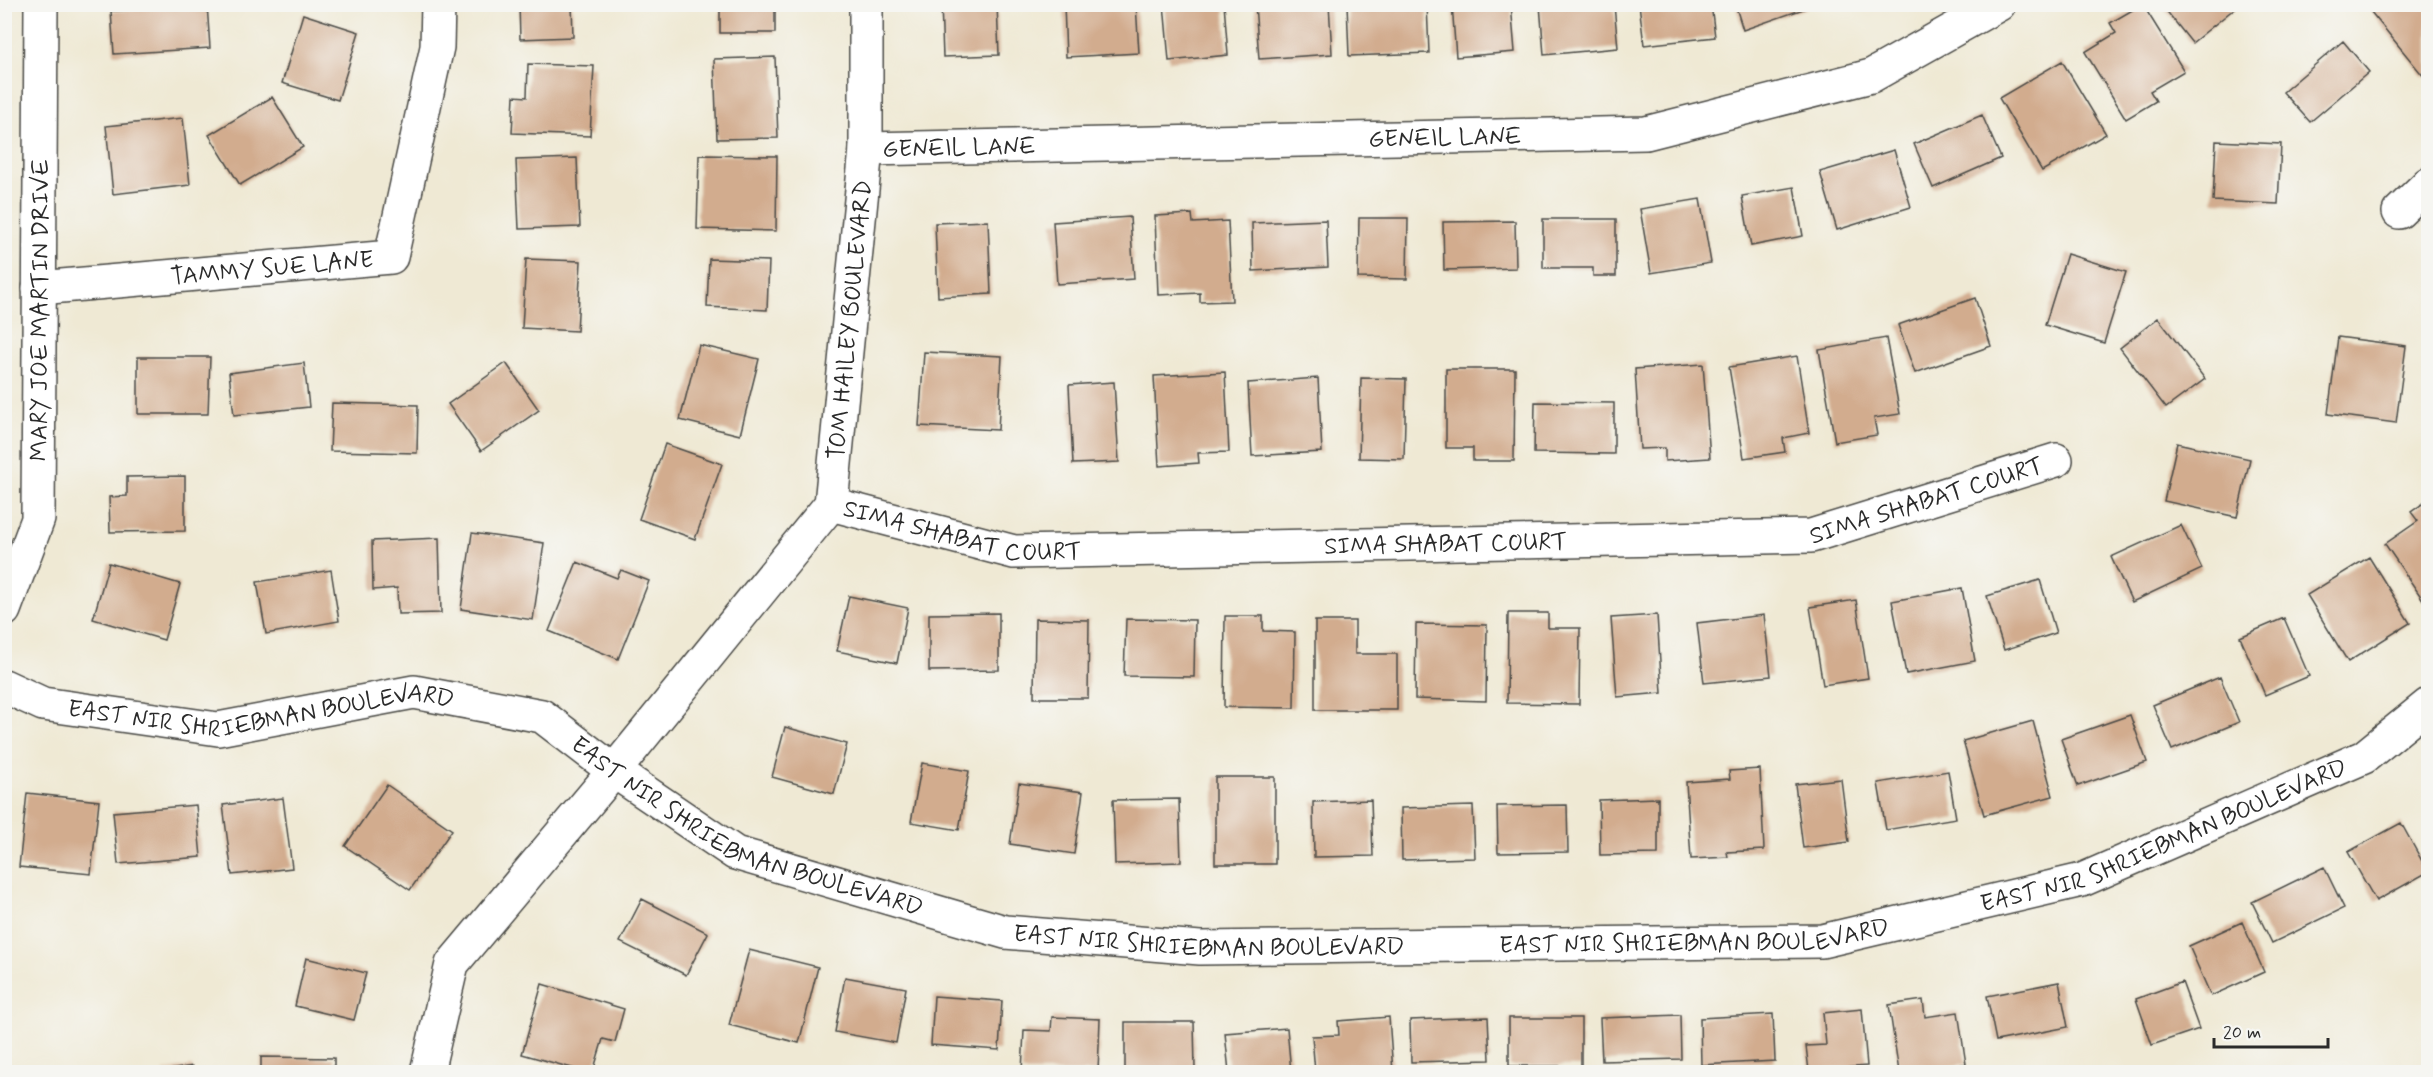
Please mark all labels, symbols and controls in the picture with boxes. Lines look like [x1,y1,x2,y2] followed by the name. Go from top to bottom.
[1368,122,1522,156] street label: GENEIL LANE
[882,132,1036,166] street label: GENEIL LANE
[24,159,57,461] street label: MARY JOE MARTIN DRIVE
[821,179,880,461] street label: TOM HAILEY BOULEVARD
[169,245,375,293] street label: TAMMY SUE LANE
[1806,451,2047,553] street label: SIMA SHABAT COURT
[840,494,1082,570] street label: SIMA SHABAT COURT
[1324,527,1568,563] street label: SIMA SHABAT COURT
[66,677,456,746] street label: EAST NIR SHRIEBMAN BOULEVARD
[564,730,927,924] street label: EAST NIR SHRIEBMAN BOULEVARD
[1978,752,2352,920] street label: EAST NIR SHRIEBMAN BOULEVARD
[1499,912,1893,962] street label: EAST NIR SHRIEBMAN BOULEVARD
[1012,919,1405,965] street label: EAST NIR SHRIEBMAN BOULEVARD
[2214,1011,2328,1049] scale bar
[2223,1021,2261,1045] text: 20 m

